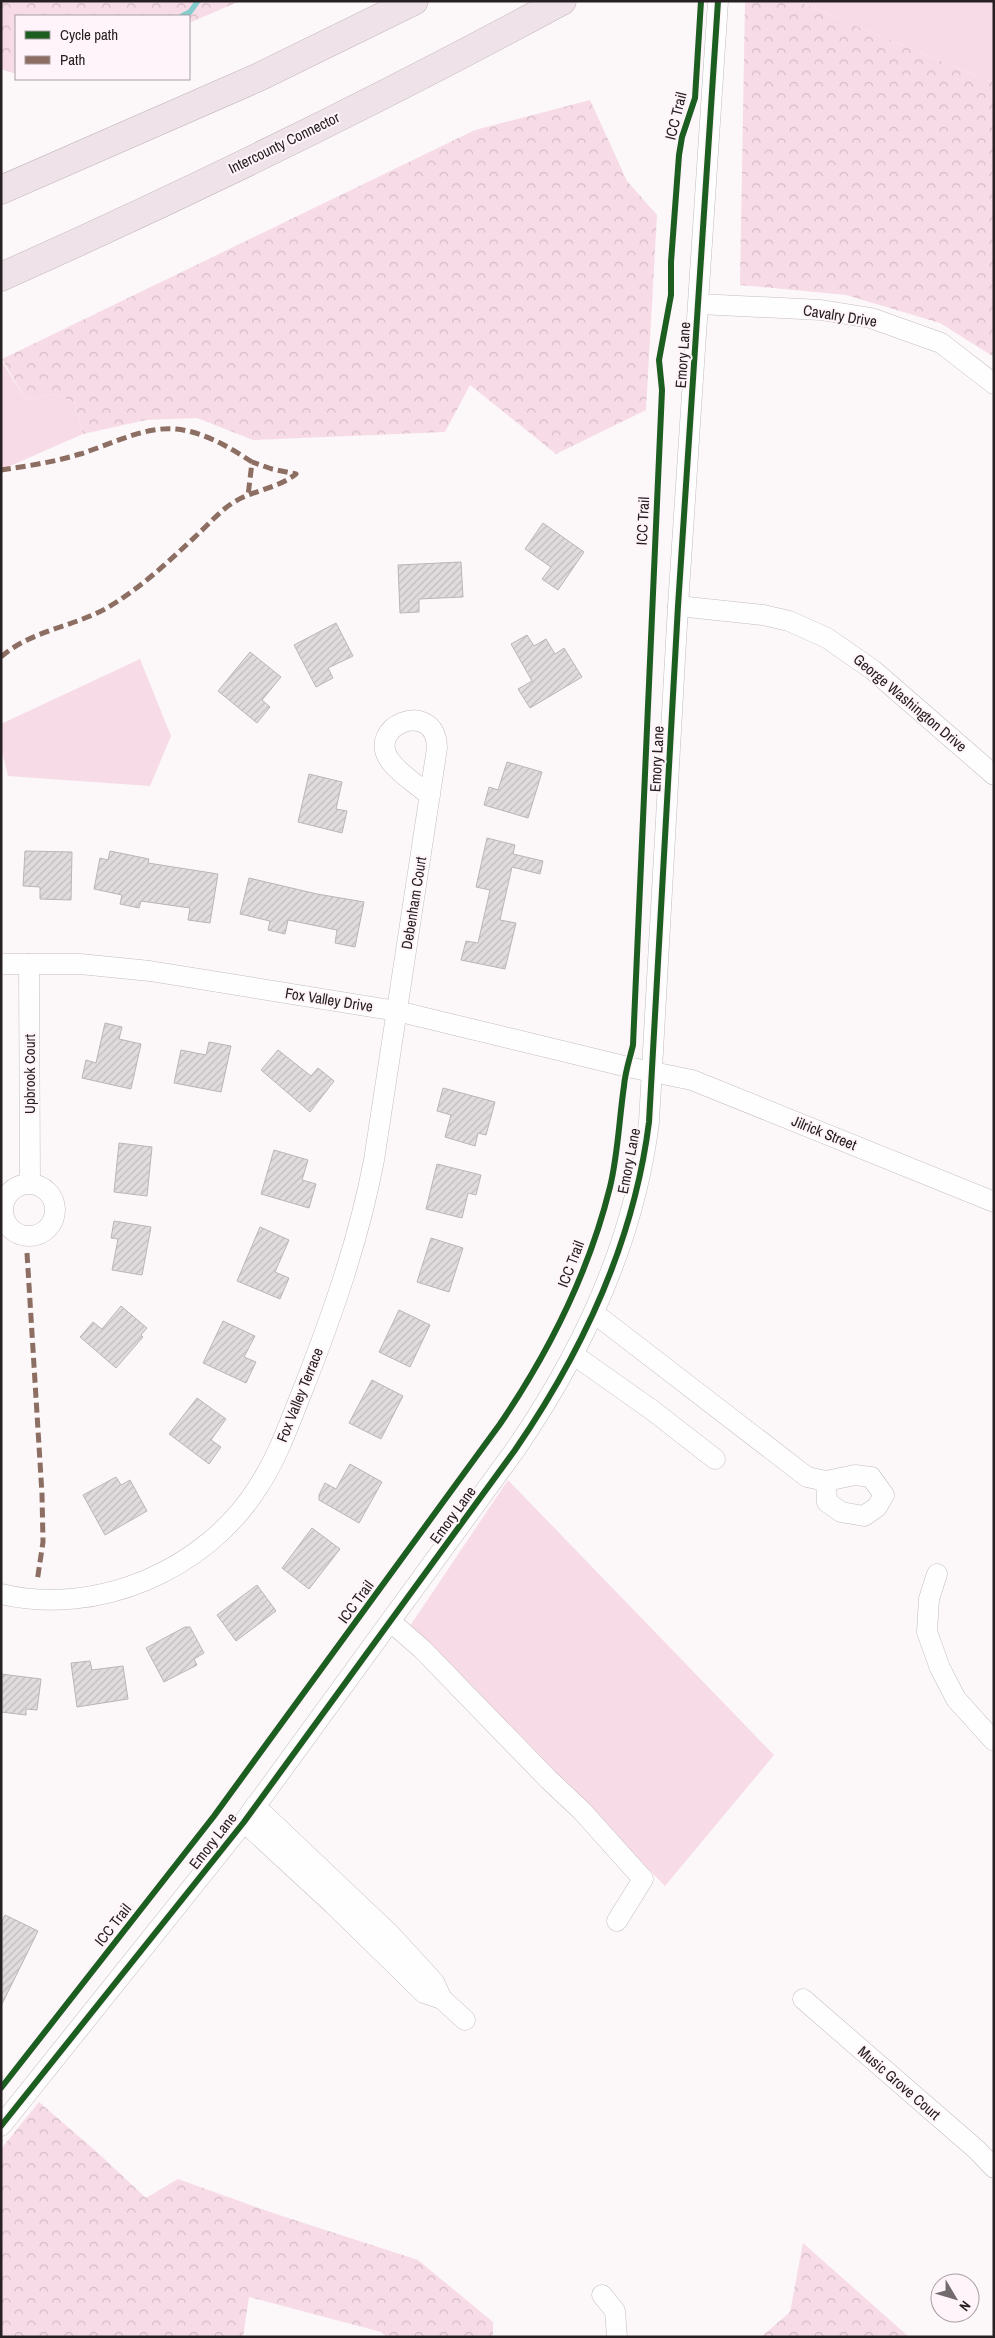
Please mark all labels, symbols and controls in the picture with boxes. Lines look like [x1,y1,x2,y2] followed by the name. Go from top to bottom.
[15,15,190,80] legend
[60,24,118,45] text: Cycle path
[60,49,85,70] text: Path
[659,90,692,142] street label: ICC Trail
[225,107,343,179] street label: Intercounty Connector
[802,299,879,332] street label: Cavalry Drive
[670,321,695,389] street label: Emory Lane
[631,496,654,546] street label: ICC Trail
[849,649,972,757] street label: George Washington Drive
[644,725,669,793] street label: Emory Lane
[396,854,431,951] street label: Debenham Court
[284,982,375,1017] street label: Fox Valley Drive
[19,1033,40,1114] street label: Upbrook Court
[789,1110,860,1155] street label: Jilrick Street
[612,1126,645,1195] street label: Emory Lane
[552,1237,589,1290] street label: ICC Trail
[271,1344,328,1445] street label: Fox Valley Terrace
[425,1482,481,1548] street label: Emory Lane
[333,1576,378,1628] street label: ICC Trail
[184,1808,241,1873] street label: Emory Lane
[89,1899,136,1950] street label: ICC Trail
[853,2041,946,2125] street label: Music Grove Court
[930,2273,980,2323] north arrow
[956,2297,975,2315] text: N

